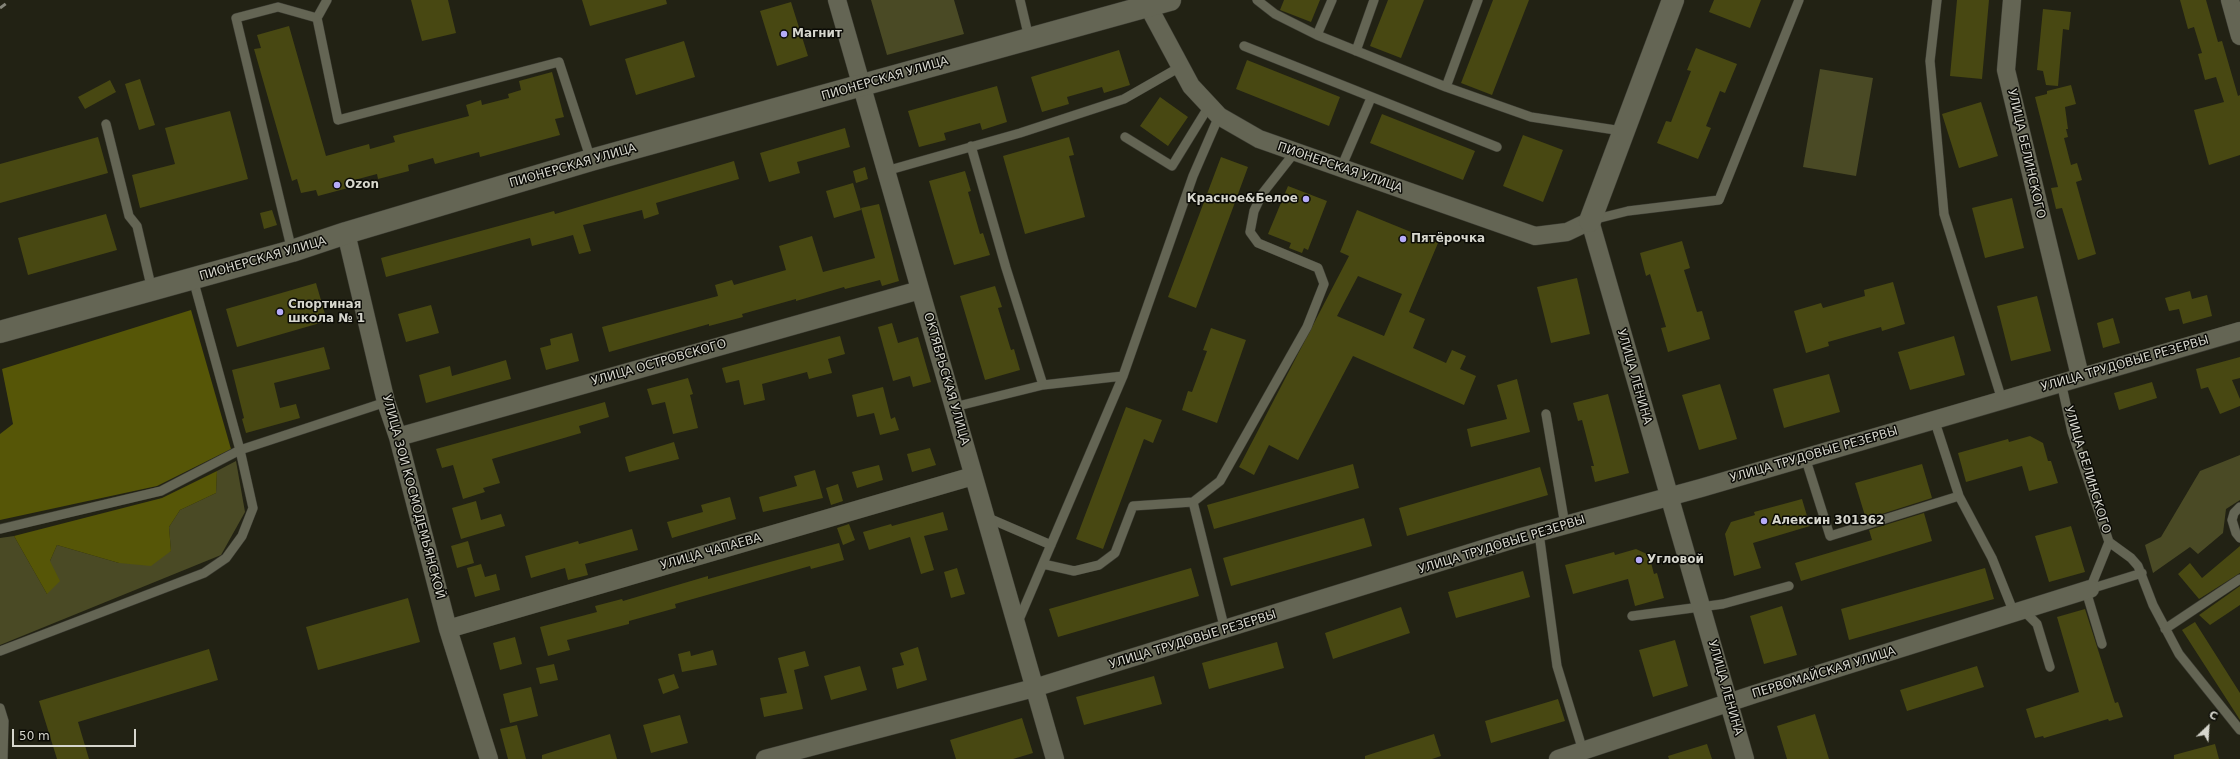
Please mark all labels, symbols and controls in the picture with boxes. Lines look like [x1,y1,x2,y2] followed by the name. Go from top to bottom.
[792,27,842,41] place label: Магнит
[779,29,789,39] marker: Магнит
[820,54,950,104] street label: ПИОНЕРСКАЯ УЛИЦА
[2004,88,2048,220] street label: УЛИЦА БЕЛИНСКОГО
[1276,140,1404,196] street label: ПИОНЕРСКАЯ УЛИЦА
[508,141,638,191] street label: ПИОНЕРСКАЯ УЛИЦА
[345,178,379,192] place label: Ozon
[332,180,342,190] marker: Ozon
[1187,192,1298,206] place label: Красное&Белое
[1301,194,1311,204] marker: Красное&Белое
[1411,232,1485,246] place label: Пятёрочка
[198,234,328,284] street label: ПИОНЕРСКАЯ УЛИЦА
[1398,234,1408,244] marker: Пятёрочка
[288,298,365,326] place label: Спортиная школа № 1
[275,307,285,317] marker: Спортиная школа № 1
[920,311,972,447] street label: ОКТЯБРЬСКАЯ УЛИЦА
[1614,328,1654,426] street label: УЛИЦА ЛЕНИНА
[2040,333,2210,395] street label: УЛИЦА ТРУДОВЫЕ РЕЗЕРВЫ
[590,337,728,389] street label: УЛИЦА ОСТРОВСКОГО
[379,393,447,601] street label: УЛИЦА ЗОИ КОСМОДЕМЬЯНСКОЙ
[2061,404,2113,536] street label: УЛИЦА БЕЛИНСКОГО
[1729,424,1899,486] street label: УЛИЦА ТРУДОВЫЕ РЕЗЕРВЫ
[1417,513,1587,577] street label: УЛИЦА ТРУДОВЫЕ РЕЗЕРВЫ
[1772,514,1884,528] place label: Алексин 301362
[1759,516,1769,526] marker: Алексин 301362
[659,531,763,573] street label: УЛИЦА ЧАПАЕВА
[1647,553,1704,567] place label: Угловой
[1634,555,1644,565] marker: Угловой
[1108,608,1278,672] street label: УЛИЦА ТРУДОВЫЕ РЕЗЕРВЫ
[1705,639,1745,737] street label: УЛИЦА ЛЕНИНА
[1751,644,1897,702] street label: ПЕРВОМАЙСКАЯ УЛИЦА
[2188,707,2228,747] north arrow
[2207,708,2220,723] text: С
[14,721,138,747] scale bar
[19,729,50,743] text: 50 m

